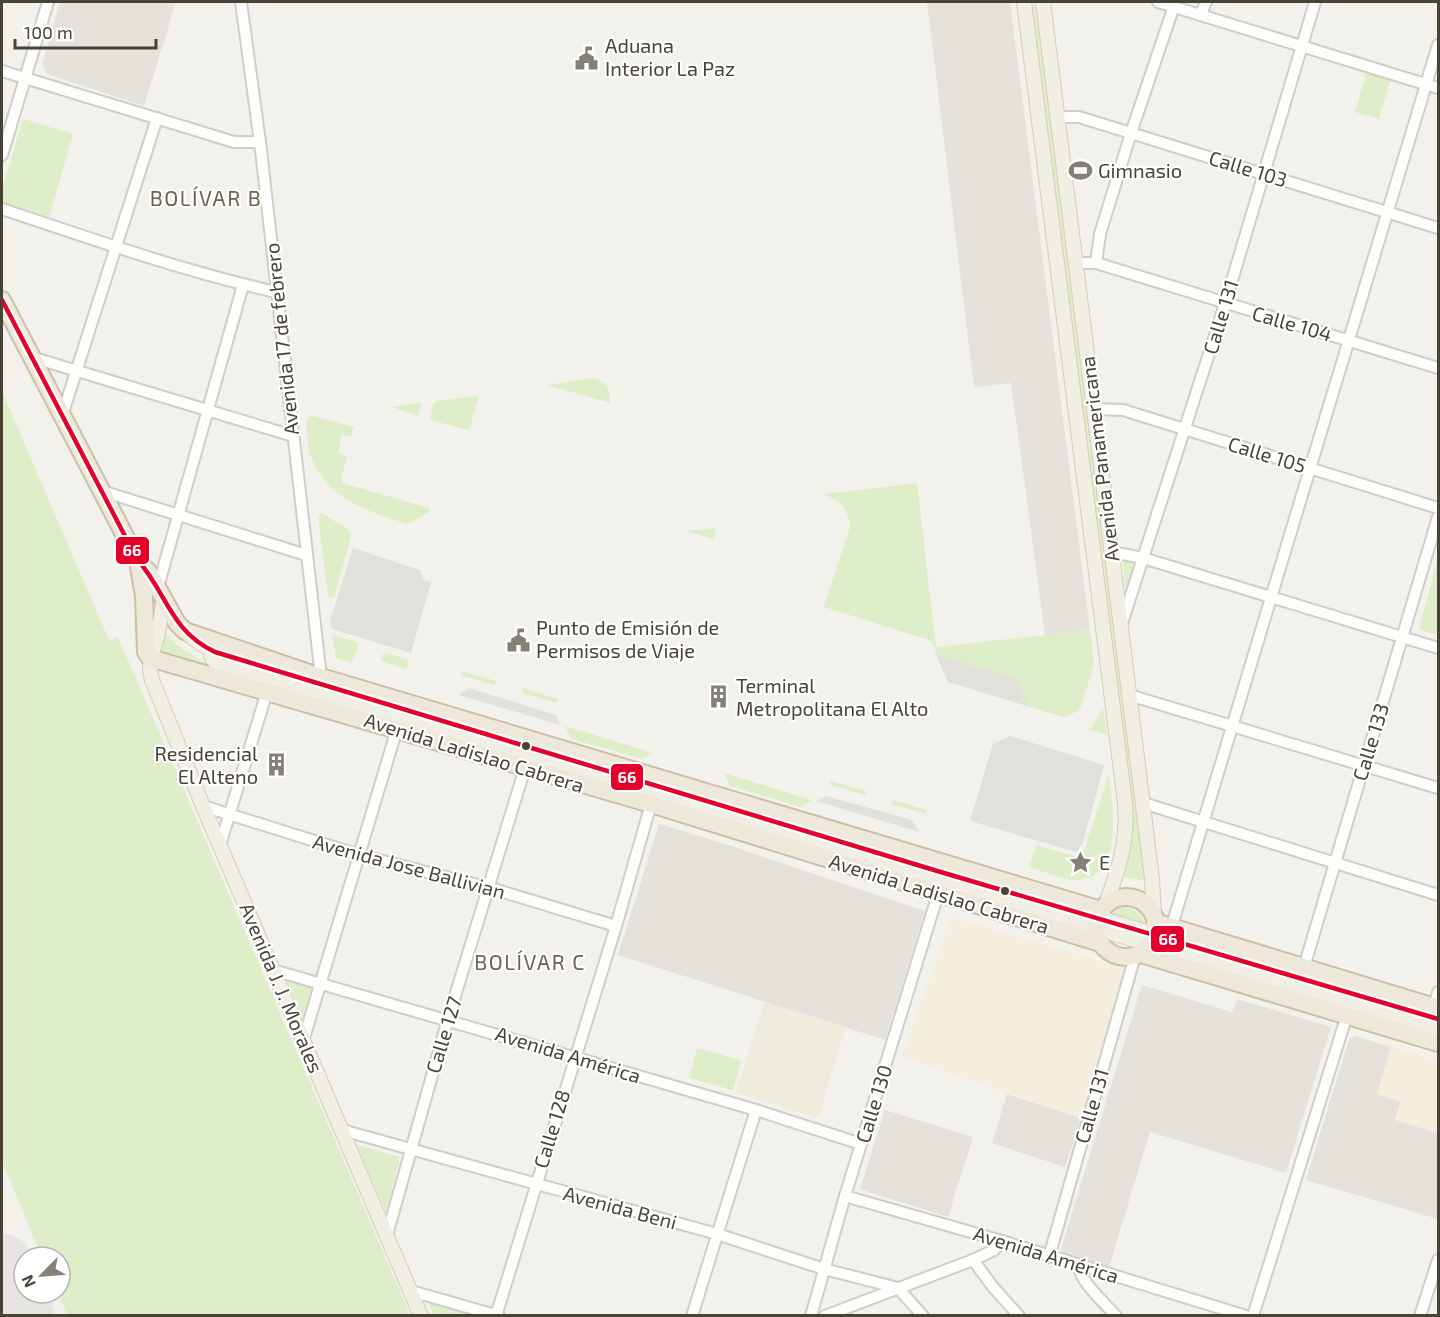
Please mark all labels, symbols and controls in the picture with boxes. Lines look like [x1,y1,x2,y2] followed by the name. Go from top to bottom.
[15,12,156,50] scale bar
[24,21,73,43] text: 100 m
[605,33,735,80] place label: Aduana Interior La Paz
[574,45,600,71] public building icon: Aduana Interior La Paz
[1206,145,1290,191] street label: Calle 103
[1067,158,1093,184] sports icon: Gimnasio
[1098,158,1182,182] place label: Gimnasio
[150,185,262,210] district label: BOLÍVAR B
[259,242,303,436] street label: Avenida 17 de febrero
[1197,277,1243,357] street label: Calle 131
[1250,300,1335,346] street label: Calle 104
[1075,355,1124,563] street label: Avenida Panamericana
[1225,431,1309,477] street label: Calle 105
[115,536,150,565] line badge: 66
[123,540,141,559] text: 66
[536,615,719,662] place label: Punto de Emisión de Permisos de Viaje
[505,627,531,653] public building icon: Punto de Emisión de Permisos de Viaje
[736,673,928,720] place label: Terminal Metropolitana El Alto
[705,684,731,710] building icon: Terminal Metropolitana El Alto
[1347,700,1393,783] street label: Calle 133
[361,707,587,797] street label: Avenida Ladislao Cabrera
[520,740,532,752] unlabelled marker
[154,741,258,788] place label: Residencial El Alteno
[263,752,289,778] building icon: Residencial El Alteno
[610,763,644,791] line badge: 66
[618,767,636,786] text: 66
[310,829,508,903] street label: Avenida Jose Ballivian
[826,848,1052,938] street label: Avenida Ladislao Cabrera
[1068,850,1094,876] place icon: E
[1099,850,1110,874] place label: E
[999,885,1011,897] unlabelled marker
[235,899,329,1076] street label: Avenida J. J. Morales
[1150,925,1185,953] line badge: 66
[1159,929,1177,948] text: 66
[474,949,586,974] district label: BOLÍVAR C
[420,993,466,1076] street label: Calle 127
[493,1021,644,1088] street label: Avenida América
[850,1062,896,1146] street label: Calle 130
[1069,1066,1113,1146] street label: Calle 131
[528,1087,574,1171] street label: Calle 128
[561,1180,680,1234] street label: Avenida Beni
[971,1221,1122,1288] street label: Avenida América
[12,1245,72,1305] north arrow
[17,1272,39,1291] text: N

